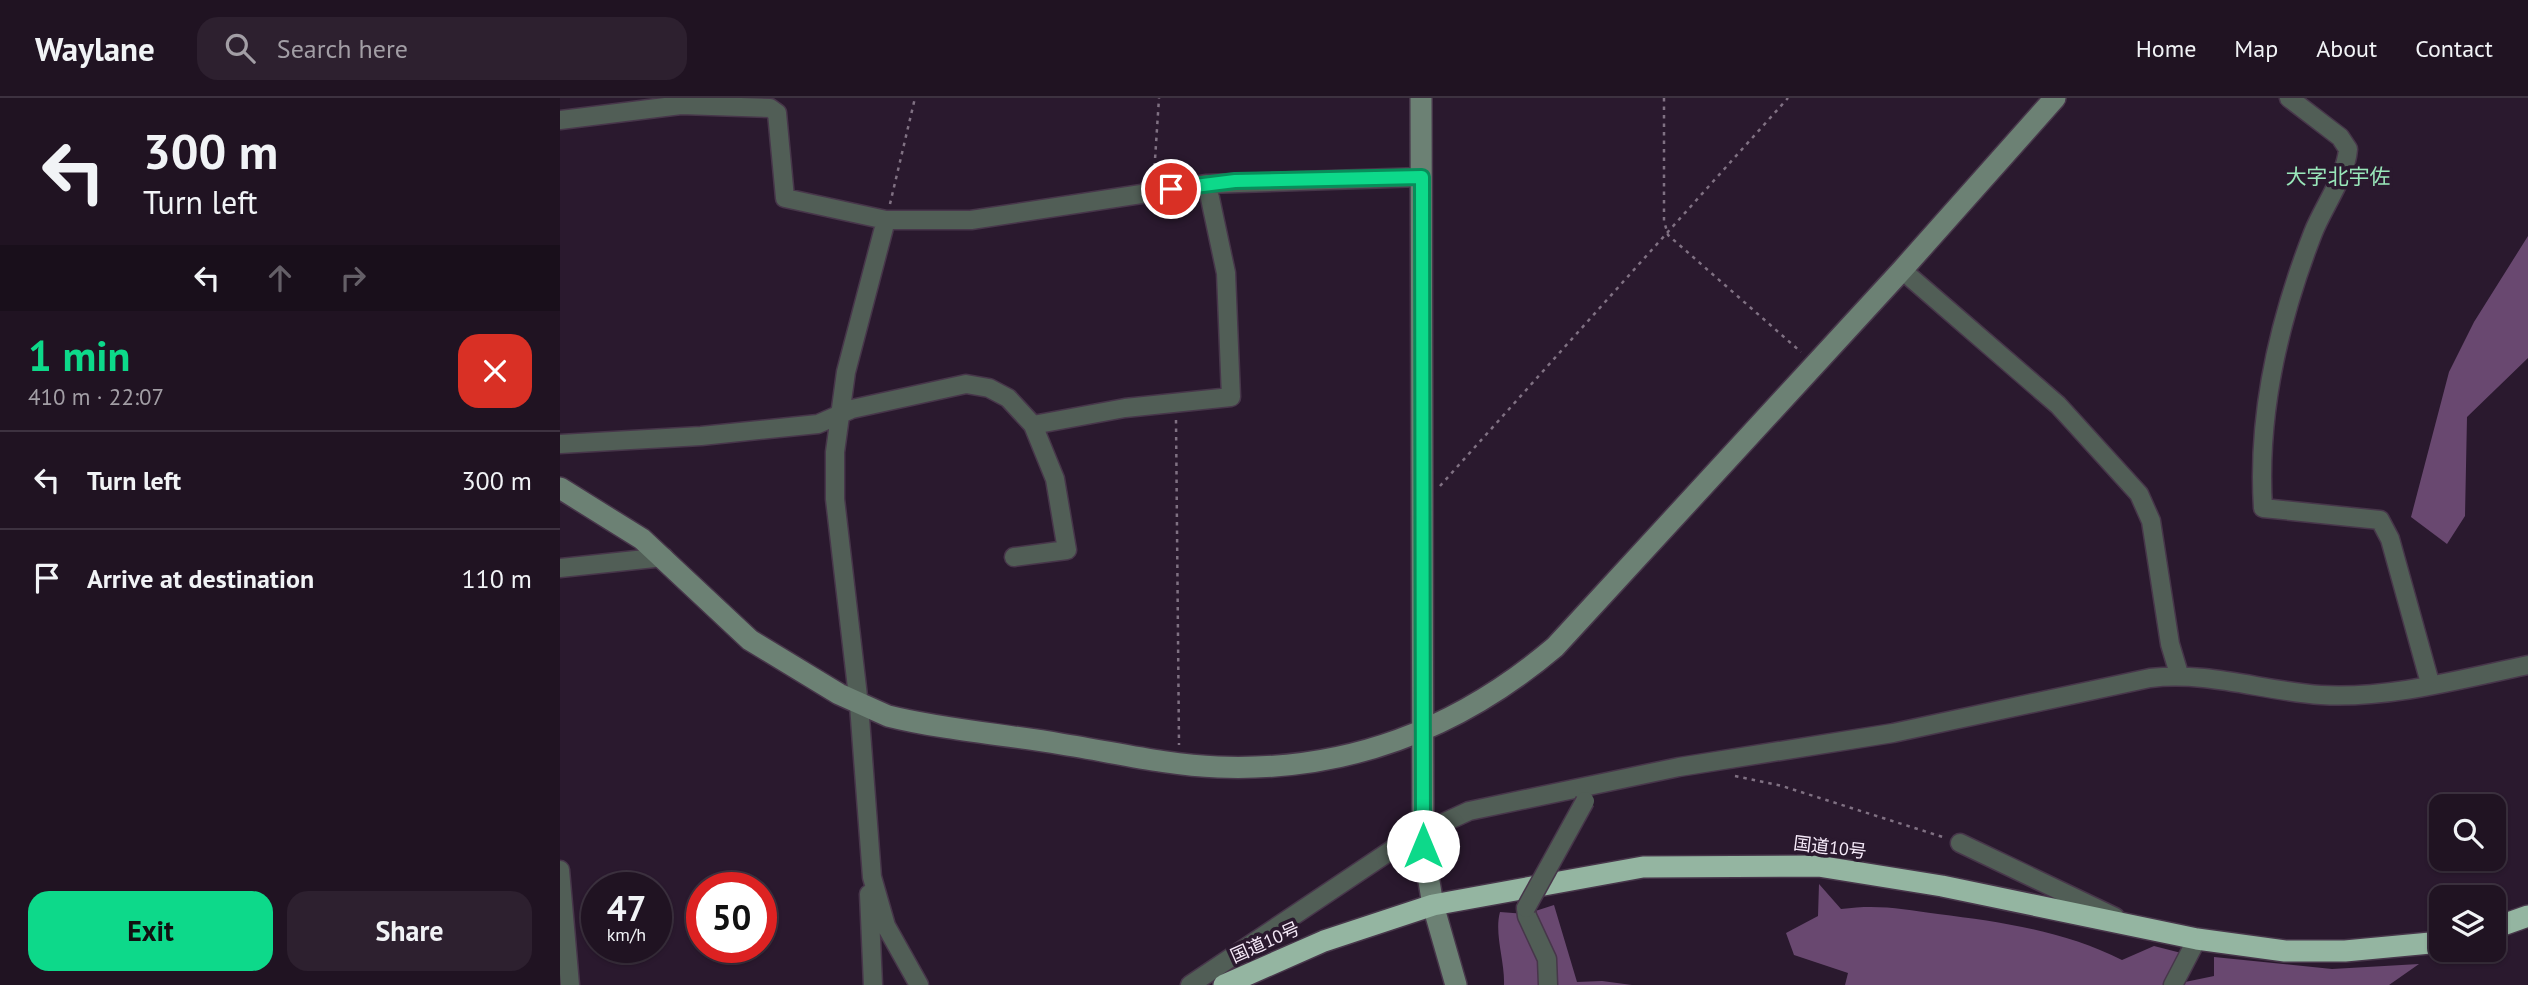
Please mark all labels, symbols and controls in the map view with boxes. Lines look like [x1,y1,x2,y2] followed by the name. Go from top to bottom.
[197,17,687,80] search box
[35,27,155,70] text: Waylane
[221,29,259,67] icon: search
[277,32,408,65] text: Search here
[2136,33,2196,64] text: Home
[2234,33,2278,64] text: Map
[2316,33,2377,64] text: About
[2415,33,2493,64] text: Contact
[143,119,278,183] text: 300 m
[28,126,119,217] icon: left
[1141,159,1201,219] pin
[2286,163,2391,190] district label: 大字北宇佐
[1152,170,1190,208] icon: arrive
[143,181,258,223] text: Turn left
[188,259,226,297] icon: left
[261,259,299,297] icon: ahead
[334,259,372,297] icon: right
[28,328,130,383] text: 1 min
[458,334,532,408] button: close
[28,382,164,411] text: 410 m · 22:07
[28,461,66,499] icon: left
[87,464,181,497] text: Turn left
[461,464,532,497] text: 300 m
[28,559,66,597] icon: arrive
[87,562,314,595] text: Arrive at destination
[461,562,532,595] text: 110 m
[2429,794,2506,962] map controls
[2429,794,2506,871] button: search
[1386,809,1460,883] position arrow
[1792,831,1868,863] street label: 国道10号
[686,872,777,963] speed limit sign: 50
[607,885,646,931] text: 47
[2429,885,2506,962] button: layers
[28,891,273,971] button: Exit
[287,891,532,971] button: Share
[1227,917,1303,967] street label: 国道10号
[607,923,646,946] text: km/h

